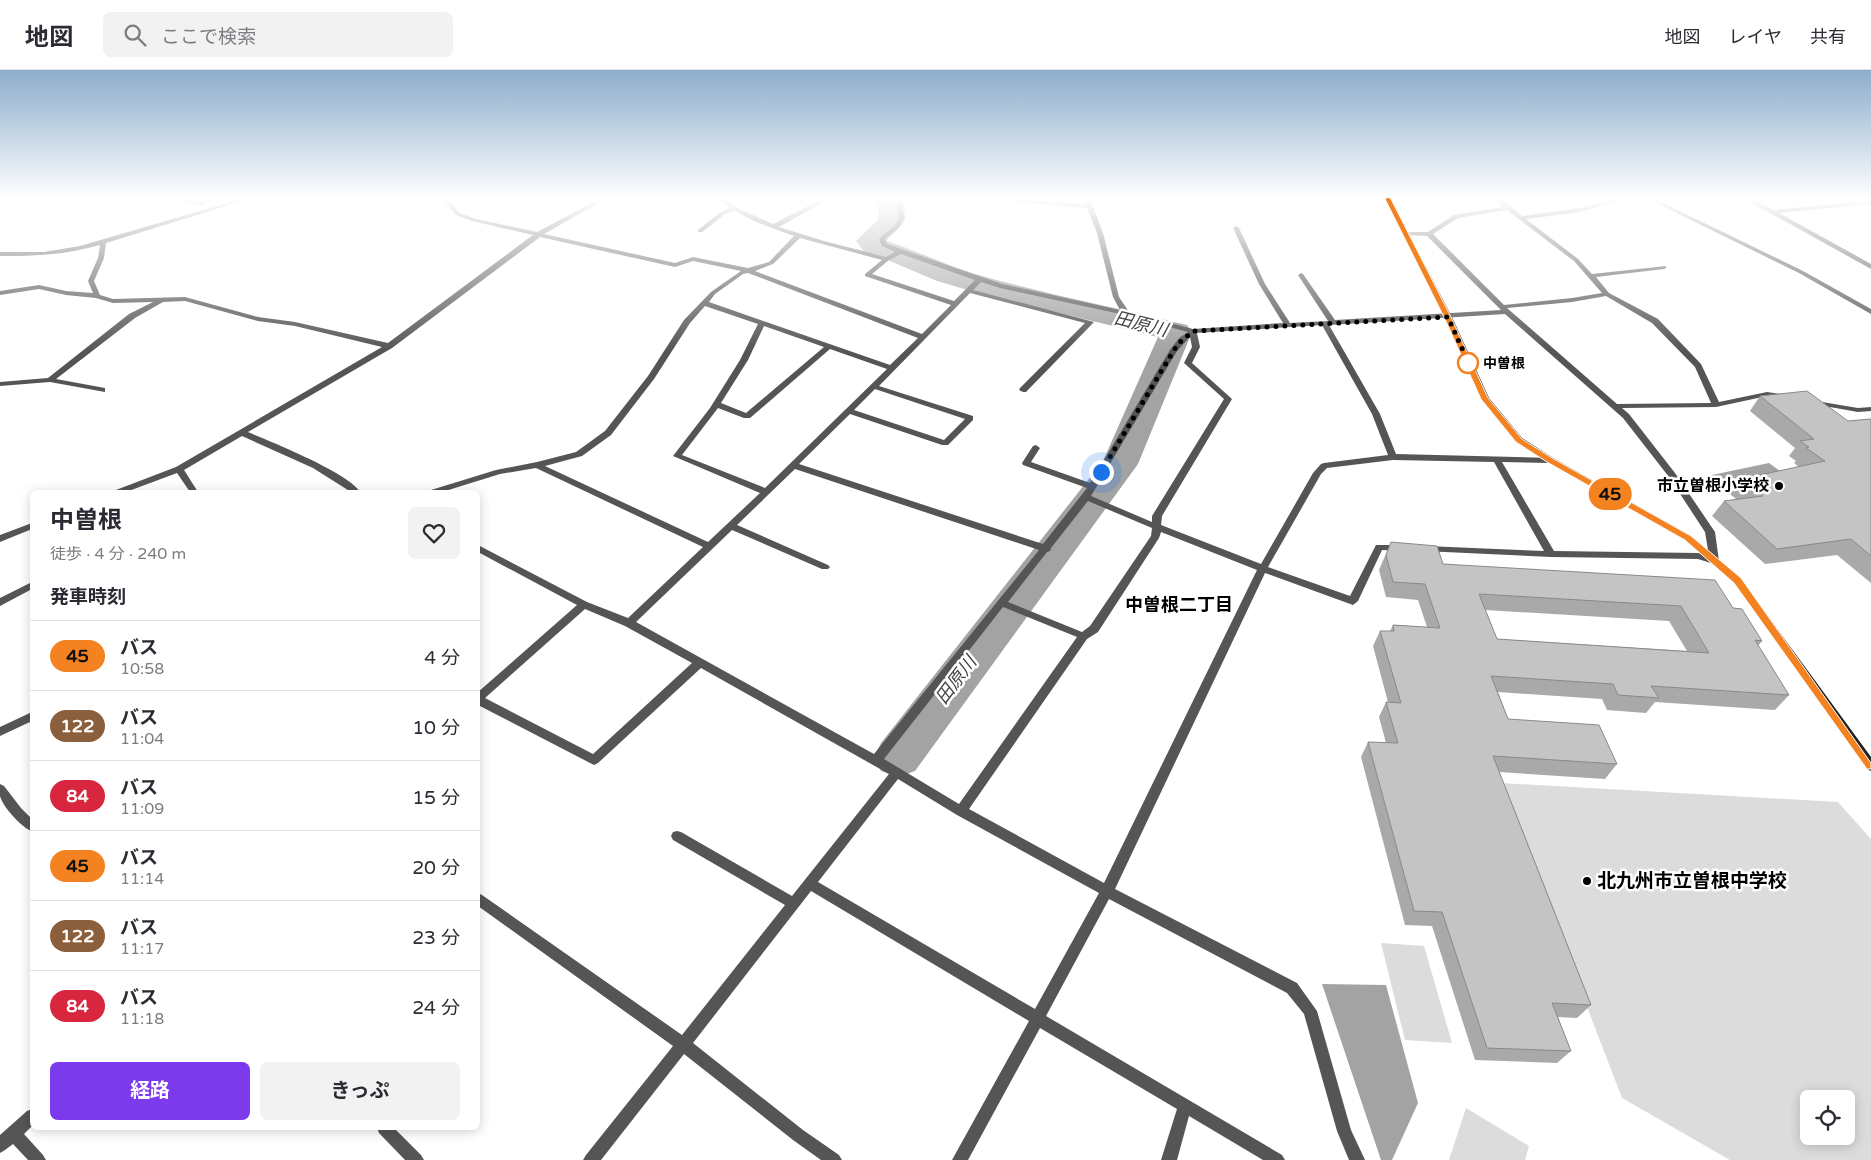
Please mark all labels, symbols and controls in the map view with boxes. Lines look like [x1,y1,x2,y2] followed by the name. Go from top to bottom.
[103,12,453,57] search box
[121,21,149,49] icon: search
[25,23,73,52] text: 地図
[161,26,256,48] text: ここで検索
[1665,26,1701,48] text: 地図
[1729,26,1782,48] text: レイヤ
[1810,26,1846,48] text: 共有
[1112,307,1172,342] water label: 田原川
[1457,352,1479,374] marker: 中曽根
[1483,355,1525,372] place label: 中曽根
[1089,460,1114,485] your location
[1657,476,1769,496] place label: 市立曽根小学校
[1588,478,1632,510] line badge: 45
[1773,480,1785,492] marker: 市立曽根小学校
[1599,483,1621,505] text: 45
[50,506,122,535] text: 中曽根
[408,507,460,559] button: heart
[50,544,186,564] text: 徒歩 · 4 分 · 240 m
[50,586,126,608] text: 発車時刻
[1125,594,1233,616] district label: 中曽根二丁目
[120,637,158,659] text: バス
[66,645,89,667] text: 45
[424,647,460,669] text: 4 分
[931,650,982,708] water label: 田原川
[120,659,164,679] text: 10:58
[120,707,158,729] text: バス
[61,715,94,737] text: 122
[412,717,460,739] text: 10 分
[120,729,164,749] text: 11:04
[120,777,158,799] text: バス
[66,785,89,807] text: 84
[412,787,460,809] text: 15 分
[120,799,164,819] text: 11:09
[120,847,158,869] text: バス
[66,855,89,877] text: 45
[412,857,460,879] text: 20 分
[120,869,164,889] text: 11:14
[1597,870,1787,892] place label: 北九州市立曽根中学校
[1581,875,1593,887] marker: 北九州市立曽根中学校
[120,917,158,939] text: バス
[61,925,94,947] text: 122
[412,927,460,949] text: 23 分
[120,939,164,959] text: 11:17
[120,987,158,1009] text: バス
[66,995,89,1017] text: 84
[412,997,460,1019] text: 24 分
[120,1009,164,1029] text: 11:18
[50,1062,250,1120] button: 経路
[260,1062,460,1120] button: きっぷ
[1800,1090,1855,1145] map controls
[1800,1090,1855,1145] button: locate

